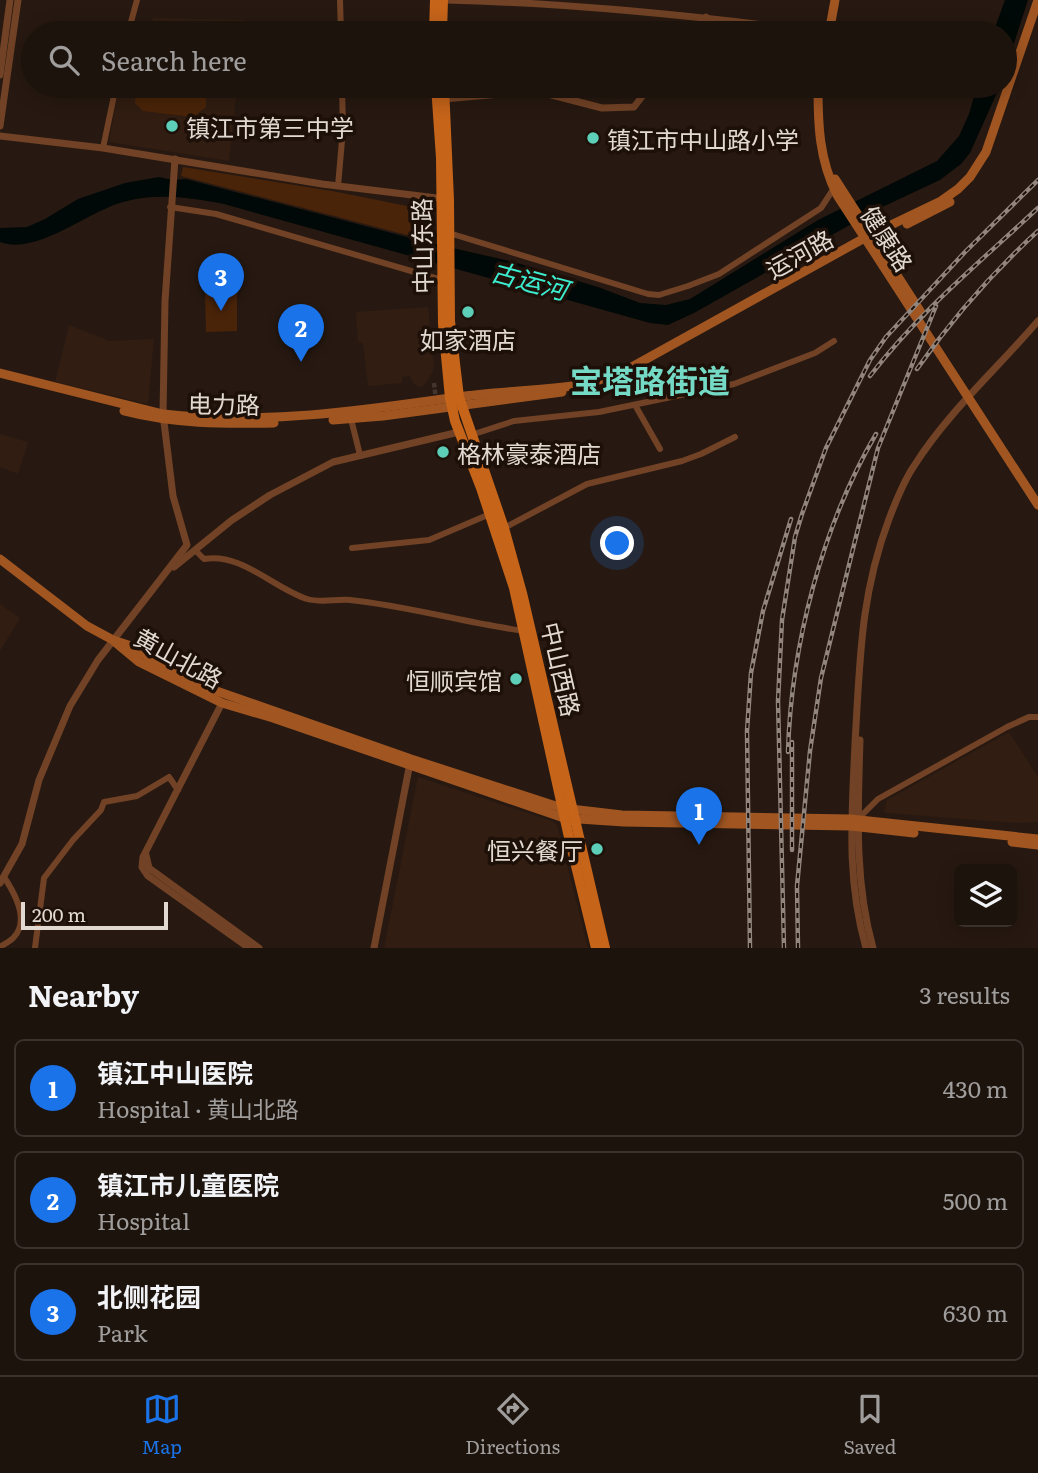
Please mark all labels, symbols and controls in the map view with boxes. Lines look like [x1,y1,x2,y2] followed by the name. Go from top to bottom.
[21,21,1017,98] search box
[101,40,247,79] text: Search here
[45,41,83,79] icon: search
[186,109,354,144] place label: 镇江市第三中学
[164,118,180,134] marker: 镇江市第三中学
[607,121,799,156] place label: 镇江市中山路小学
[585,130,601,146] marker: 镇江市中山路小学
[403,198,439,294] street label: 中山东路
[854,198,922,278] street label: 健康路
[759,220,839,286] street label: 运河路
[487,250,578,309] water label: 古运河
[198,253,244,311] pin: 3
[278,304,324,362] pin: 2
[460,304,476,320] marker: 如家酒店
[420,321,516,356] place label: 如家酒店
[570,355,730,403] district label: 宝塔路街道
[188,385,260,421] street label: 电力路
[457,435,601,470] place label: 格林豪泰酒店
[435,444,451,460] marker: 格林豪泰酒店
[600,526,634,560] your location
[129,618,229,696] street label: 黄山北路
[534,618,590,720] street label: 中山西路
[406,662,502,697] place label: 恒顺宾馆
[508,671,524,687] marker: 恒顺宾馆
[676,787,722,845] pin: 1
[487,832,583,867] place label: 恒兴餐厅
[589,841,605,857] marker: 恒兴餐厅
[954,864,1017,927] map controls
[954,864,1017,927] button: layers
[21,899,168,931] scale bar
[32,900,86,928] text: 200 m
[28,972,139,1016] text: Nearby
[919,977,1010,1011] text: 3 results
[97,1052,253,1091] text: 镇江中山医院
[48,1071,58,1105] text: 1
[943,1071,1008,1105] text: 430 m
[97,1091,299,1125] text: Hospital · 黄山北路
[97,1164,279,1203] text: 镇江市儿童医院
[47,1183,59,1217] text: 2
[943,1183,1008,1217] text: 500 m
[97,1203,190,1237] text: Hospital
[97,1276,201,1315] text: 北侧花园
[47,1295,59,1329] text: 3
[943,1295,1008,1329] text: 630 m
[97,1315,147,1349] text: Park
[142,1390,182,1460] tab: Map
[465,1390,560,1460] tab: Directions
[843,1390,896,1460] tab: Saved

